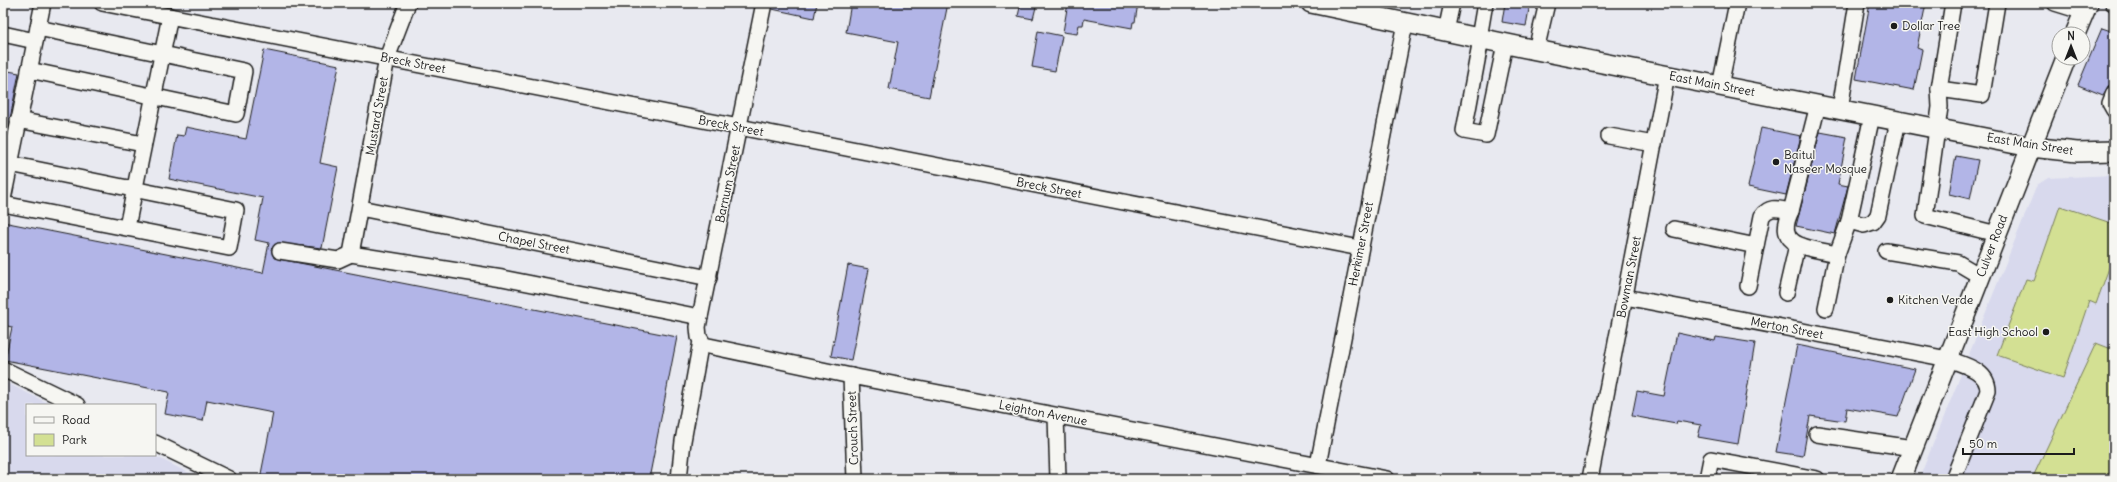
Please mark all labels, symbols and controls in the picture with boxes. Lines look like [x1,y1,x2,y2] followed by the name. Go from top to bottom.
[1902,18,1960,33] place label: Dollar Tree
[1889,21,1899,31] marker: Dollar Tree
[2051,26,2091,66] north arrow
[2067,29,2075,43] text: N
[379,49,447,76] street label: Breck Street
[1668,68,1756,99] street label: East Main Street
[362,75,391,156] street label: Mustard Street
[697,112,765,139] street label: Breck Street
[1986,129,2074,158] street label: East Main Street
[712,144,743,224] street label: Barnum Street
[1784,147,1867,176] place label: Baitul Naseer Mosque
[1771,157,1781,167] marker: Baitul Naseer Mosque
[1015,174,1083,201] street label: Breck Street
[1345,201,1376,287] street label: Herkimer Street
[1973,213,2010,279] street label: Culver Road
[497,228,571,257] street label: Chapel Street
[1613,235,1644,319] street label: Bowman Street
[1898,292,1973,307] place label: Kitchen Verde
[1885,295,1895,305] marker: Kitchen Verde
[1750,313,1825,342] street label: Merton Street
[1948,324,2038,339] place label: East High School
[2041,327,2051,337] marker: East High School
[844,391,861,465] street label: Crouch Street
[998,397,1089,428] street label: Leighton Avenue
[26,404,156,456] legend
[62,412,90,427] text: Road
[1963,430,2074,456] scale bar
[62,432,87,447] text: Park
[1969,436,1998,451] text: 50 m

